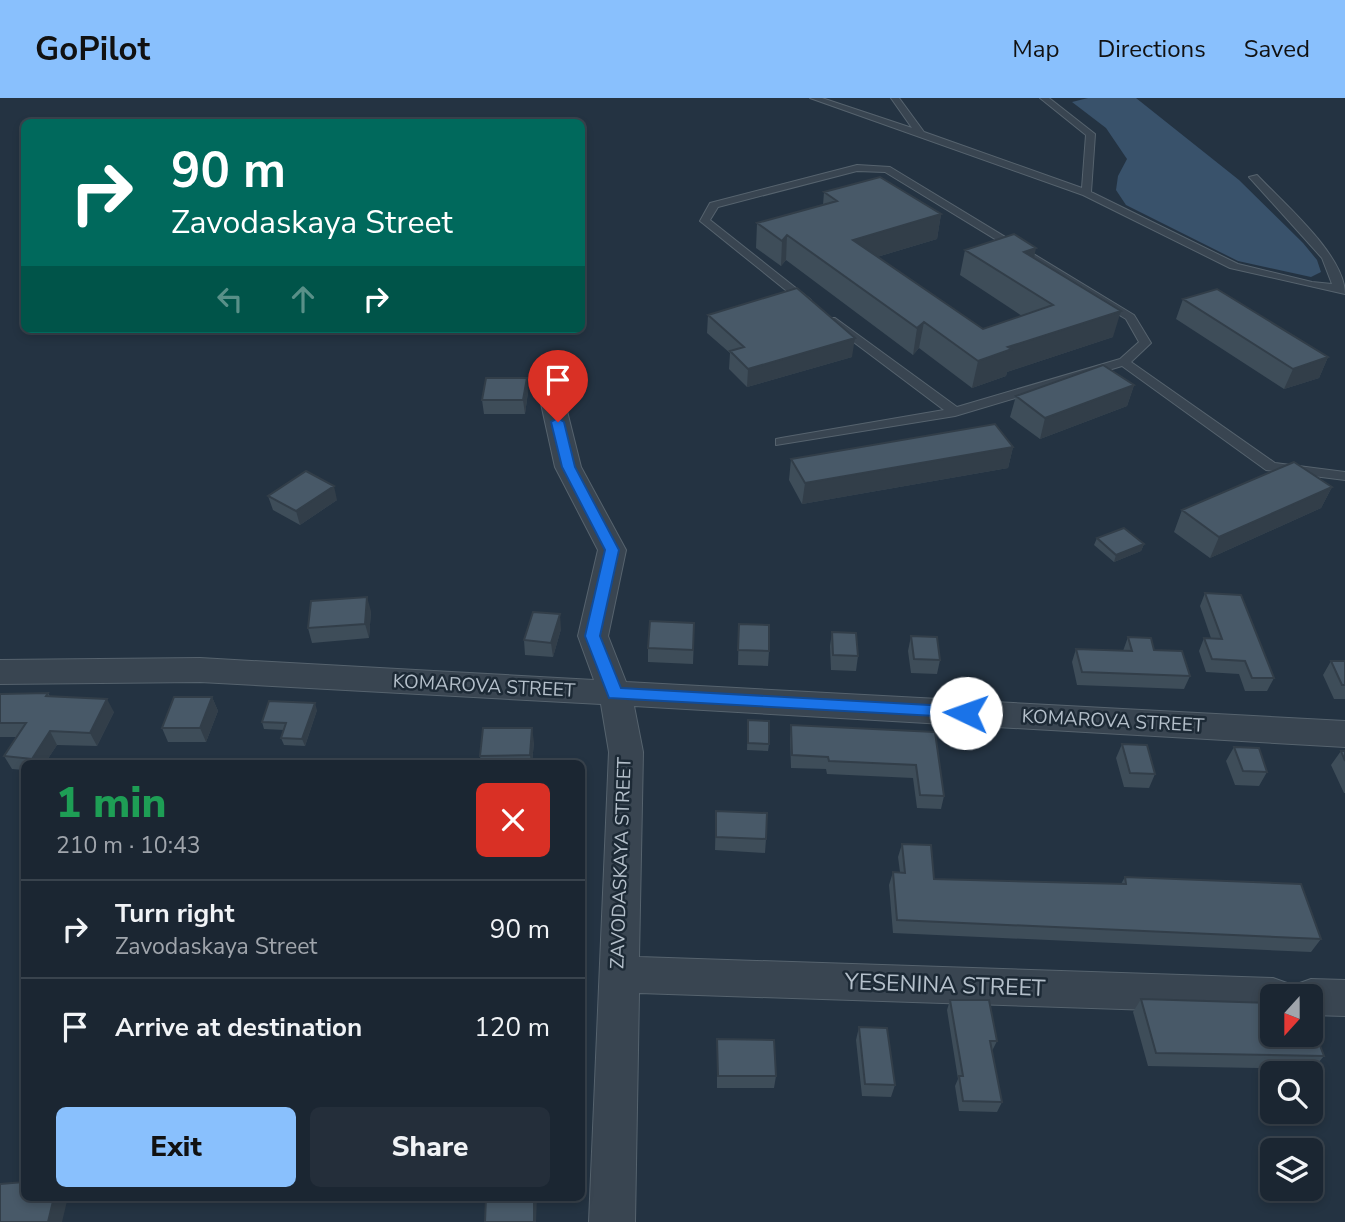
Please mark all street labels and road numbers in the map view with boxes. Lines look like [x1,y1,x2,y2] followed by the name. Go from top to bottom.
[392,668,576,704] street label: KOMAROVA STREET
[1021,703,1205,739] street label: KOMAROVA STREET
[604,756,638,969] street label: ZAVODASKAYA STREET
[843,966,1046,1004] street label: YESENINA STREET

